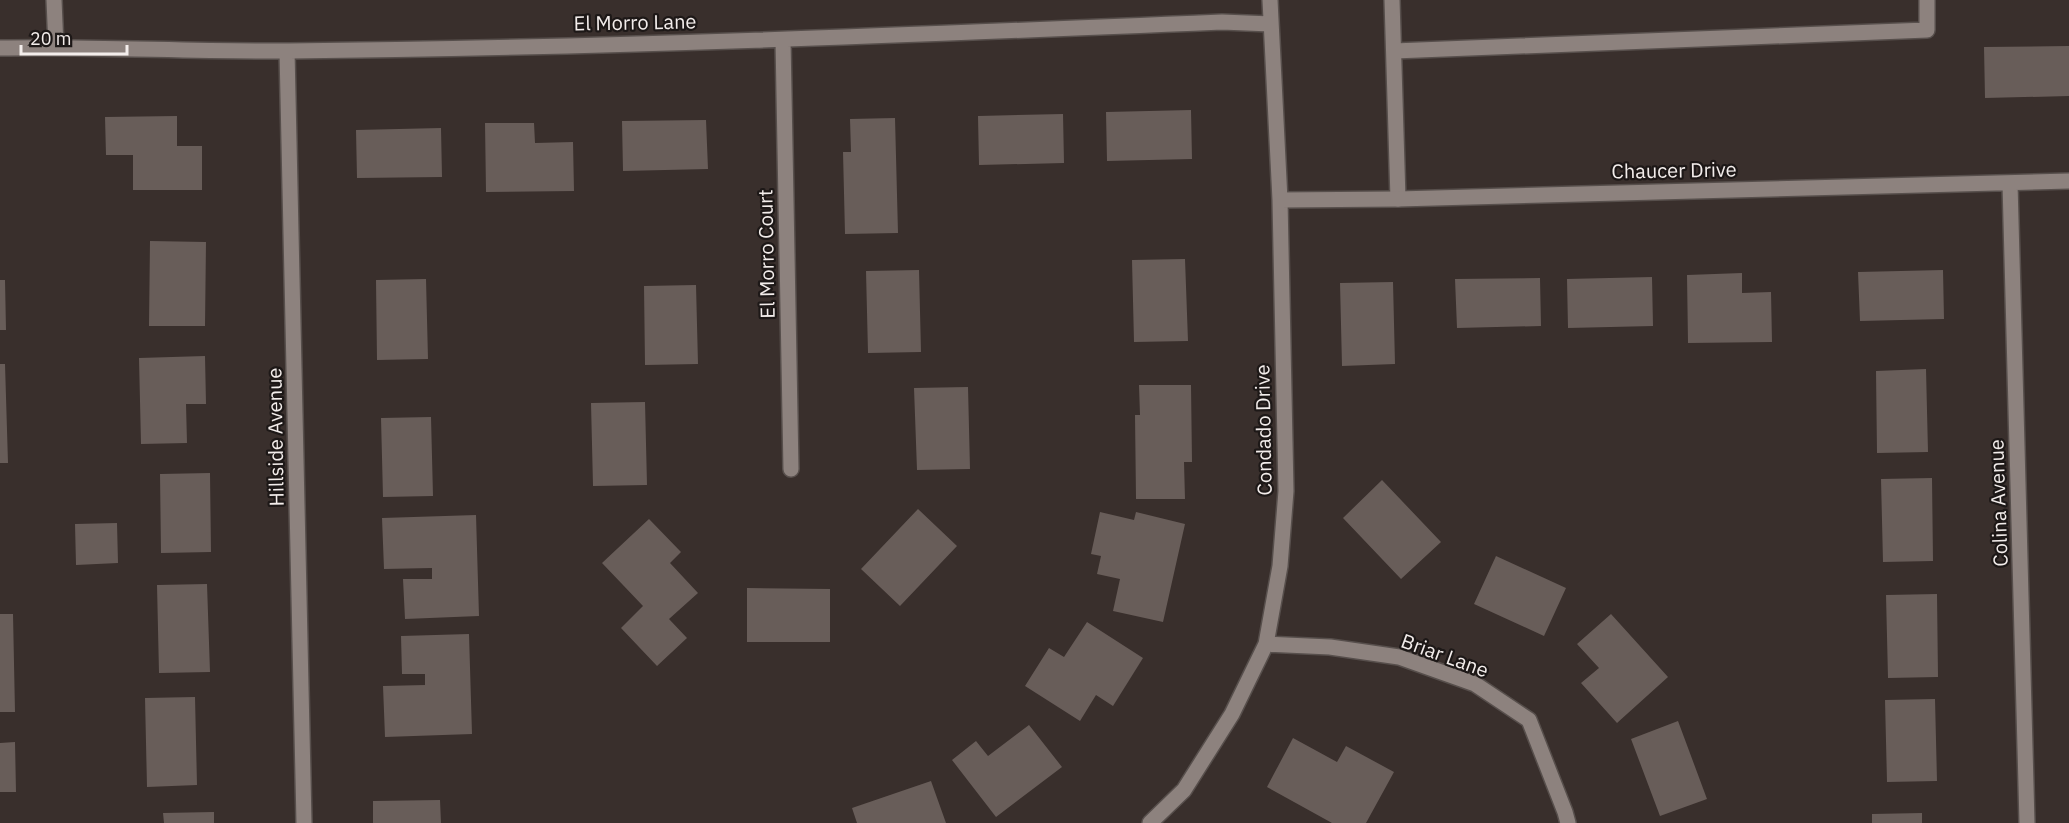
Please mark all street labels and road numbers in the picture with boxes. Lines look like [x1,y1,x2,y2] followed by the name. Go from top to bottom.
[573,7,697,37] street label: El Morro Lane
[1611,155,1737,185] street label: Chaucer Drive
[751,189,781,319] street label: El Morro Court
[1248,364,1278,496] street label: Condado Drive
[260,367,290,507] street label: Hillside Avenue
[1982,439,2014,567] street label: Colina Avenue
[1398,627,1492,683] street label: Briar Lane

